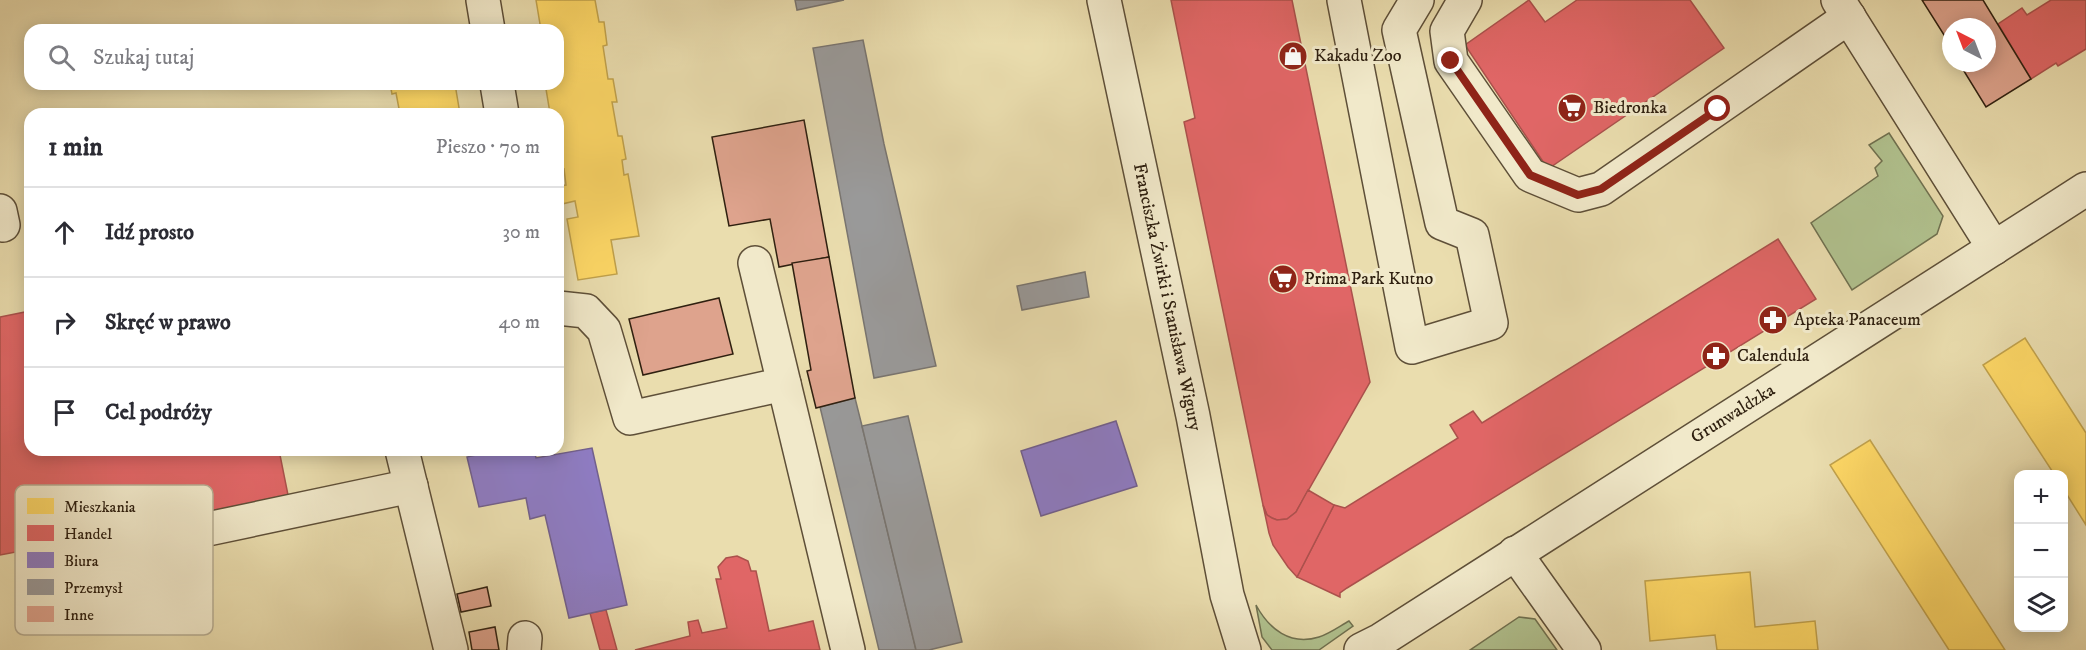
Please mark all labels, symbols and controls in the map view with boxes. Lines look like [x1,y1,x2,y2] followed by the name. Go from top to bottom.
[1942,18,1996,72] north arrow
[24,24,564,90] search box
[1277,40,1309,72] shop icon: Kakadu Zoo
[45,41,78,74] icon: search
[93,44,194,71] text: Szukaj tutaj
[1314,45,1402,67] place label: Kakadu Zoo
[1437,47,1463,73] route end
[1556,92,1588,124] supermarket icon: Biedronka
[1704,95,1730,121] route start
[1593,97,1667,119] place label: Biedronka
[48,131,103,164] text: 1 min
[436,135,540,160] text: Pieszo · 70 m
[1128,161,1206,433] street label: Franciszka Żwirki i Stanisława Wigury
[48,216,81,249] icon: ahead
[105,219,194,246] text: Idź prosto
[502,220,540,245] text: 30 m
[1267,263,1299,295] supermarket icon: Prima Park Kutno
[1304,268,1434,290] place label: Prima Park Kutno
[1757,304,1789,336] pharmacy icon: Apteka Panaceum
[48,306,81,339] icon: right
[105,309,231,336] text: Skręć w prawo
[1794,309,1921,331] place label: Apteka Panaceum
[498,310,540,335] text: 40 m
[1700,340,1732,372] pharmacy icon: Calendula
[1737,345,1810,367] place label: Calendula
[1687,379,1779,449] street label: Grunwaldzka
[48,396,81,429] icon: arrive
[105,399,212,426] text: Cel podróży
[2014,470,2068,632] map controls
[2014,470,2068,524] button: +
[15,485,213,635] legend
[64,497,136,517] text: Mieszkania
[64,524,112,544] text: Handel
[2014,524,2068,578] button: −
[64,551,99,571] text: Biura
[64,578,123,598] text: Przemysł
[2014,578,2068,632] button: layers
[64,605,94,625] text: Inne

